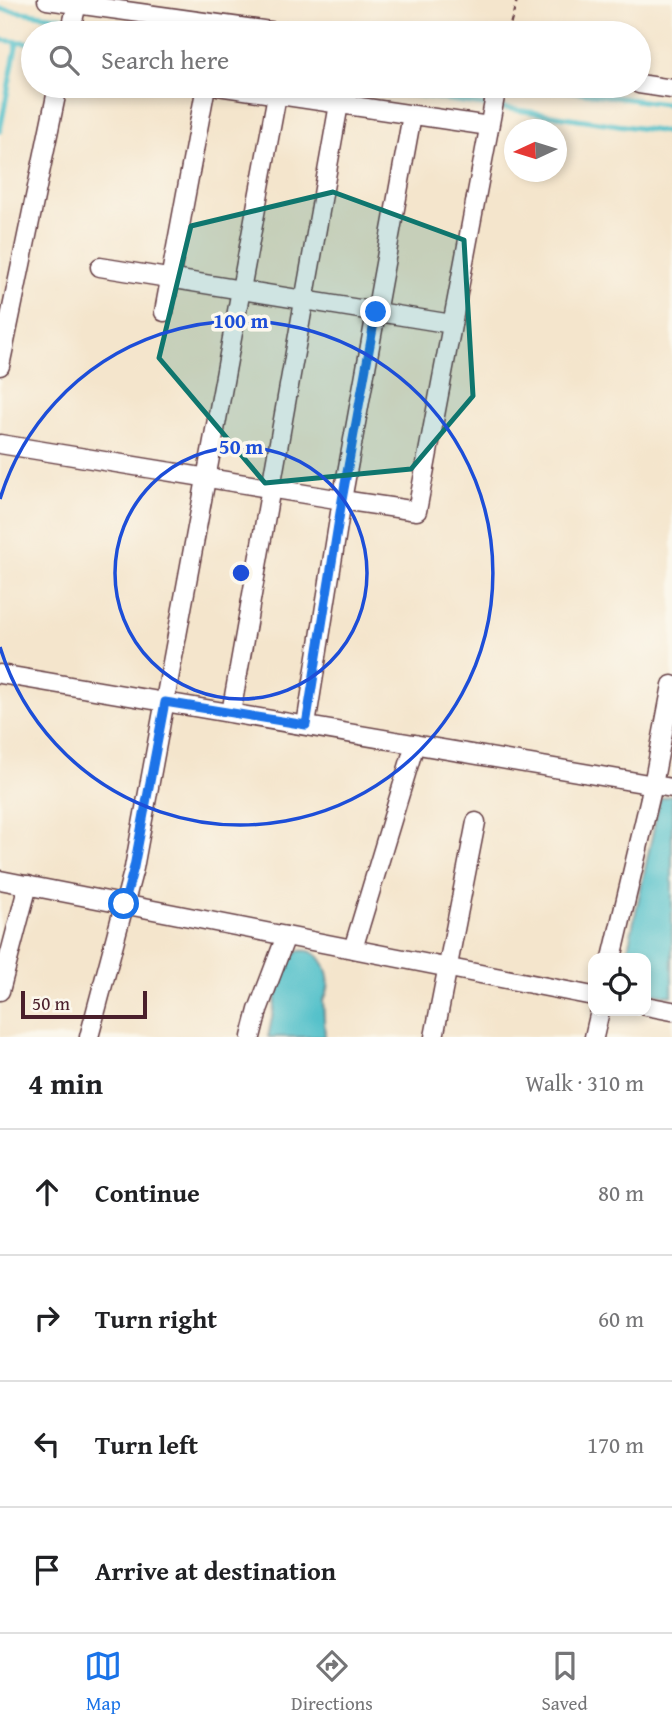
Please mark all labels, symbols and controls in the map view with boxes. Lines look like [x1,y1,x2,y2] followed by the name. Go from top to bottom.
[21,21,651,98] search box
[101,40,229,79] text: Search here
[45,41,83,79] icon: search
[504,119,567,182] north arrow
[360,296,391,327] route end
[213,305,269,336] text: 100 m
[219,431,263,462] text: 50 m
[229,561,253,585] centre of rings
[108,888,139,919] route start
[588,953,651,1016] map controls
[588,953,651,1016] button: locate
[21,988,147,1020] scale bar
[32,989,70,1017] text: 50 m
[28,1061,103,1105] text: 4 min
[525,1066,644,1099] text: Walk · 310 m
[28,1173,66,1211] icon: ahead
[95,1173,200,1212] text: Continue
[598,1176,644,1209] text: 80 m
[28,1299,66,1337] icon: right
[95,1299,217,1338] text: Turn right
[598,1302,644,1335] text: 60 m
[28,1425,66,1463] icon: left
[95,1425,198,1464] text: Turn left
[587,1428,644,1461] text: 170 m
[28,1551,66,1589] icon: arrive
[95,1551,336,1590] text: Arrive at destination
[84,1647,122,1717] tab: Map
[291,1647,373,1717] tab: Directions
[542,1647,588,1717] tab: Saved

